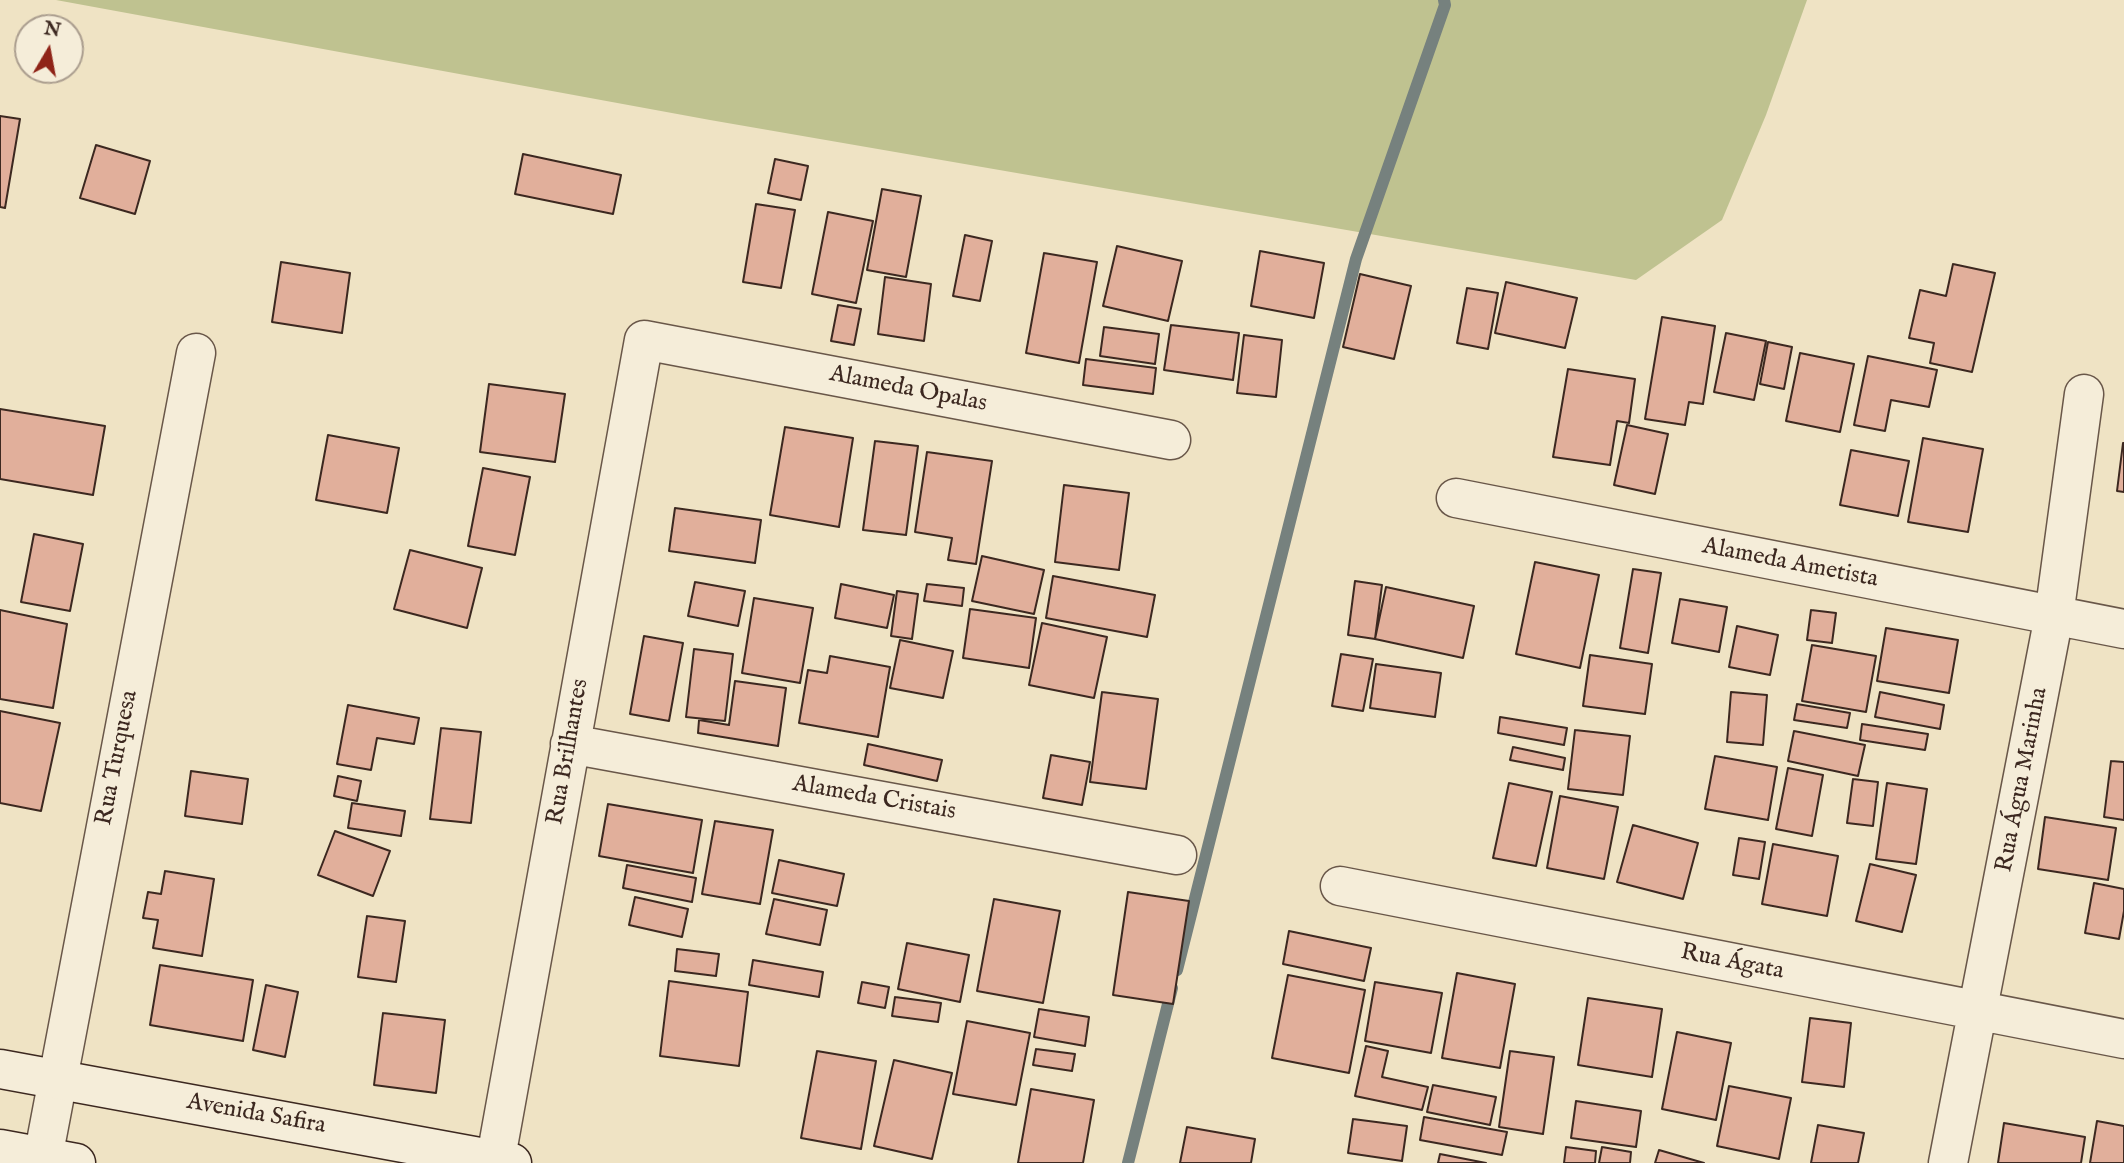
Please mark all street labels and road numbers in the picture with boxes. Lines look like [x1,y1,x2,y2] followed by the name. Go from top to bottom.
[827,361,989,419] street label: Alameda Opalas
[1700,533,1880,595] street label: Alameda Ametista
[542,677,596,827] street label: Rua Brilhantes
[1991,685,2055,875] street label: Rua Água Marinha
[91,688,145,828] street label: Rua Turquesa
[790,770,958,828] street label: Alameda Cristais
[1678,939,1786,987] street label: Rua Ágata
[184,1089,328,1141] street label: Avenida Safira

